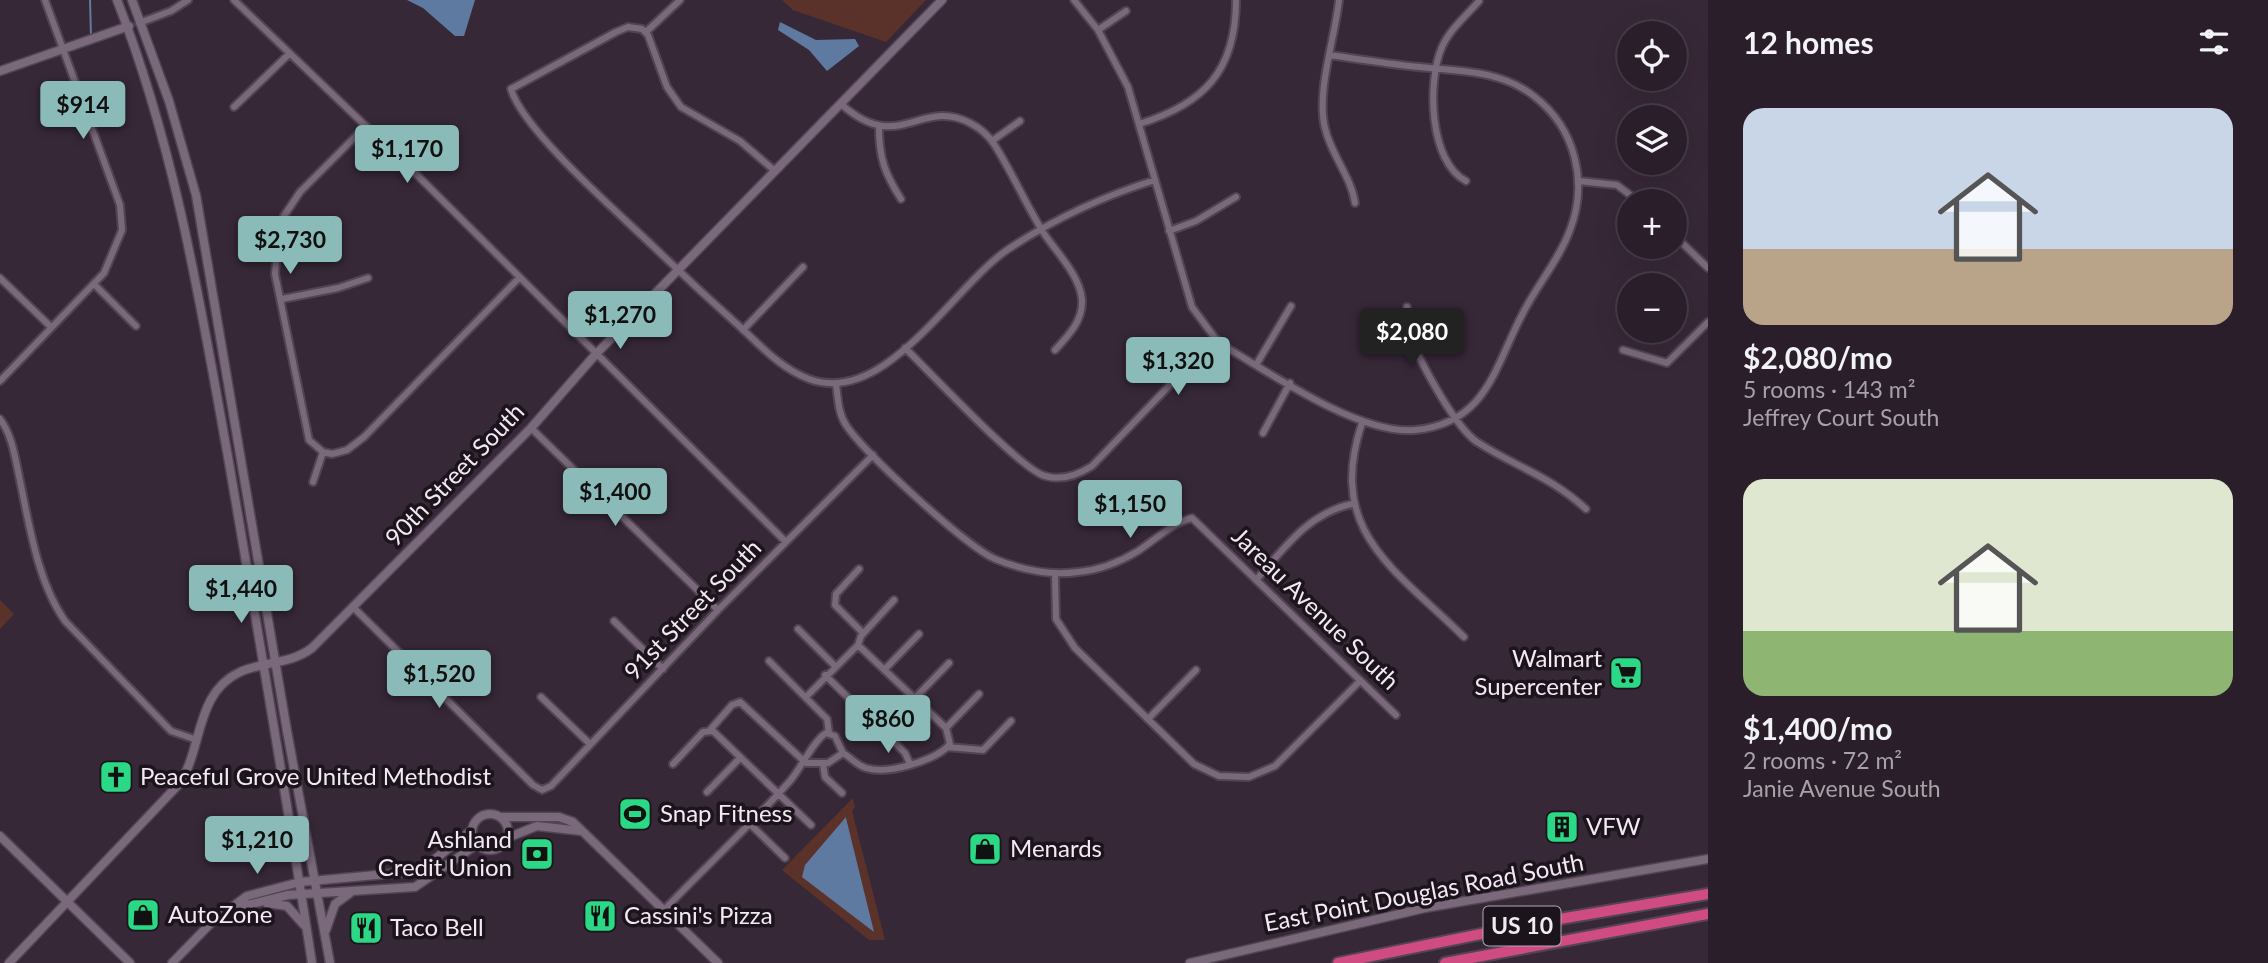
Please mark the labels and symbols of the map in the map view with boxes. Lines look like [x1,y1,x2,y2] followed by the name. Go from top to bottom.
[42,82,124,141] pin: $914
[350,125,464,185] pin: $1,170
[233,216,347,276] pin: $2,730
[563,292,677,351] pin: $1,270
[1355,308,1469,368] pin: $2,080
[1121,338,1235,397] pin: $1,320
[378,397,529,551] street label: 90th Street South
[558,468,672,528] pin: $1,400
[1073,480,1187,540] pin: $1,150
[1227,521,1405,695] street label: Jareau Avenue South
[617,533,766,685] street label: 91st Street South
[184,566,298,625] pin: $1,440
[1474,643,1602,700] place label: Walmart Supercenter
[382,650,496,710] pin: $1,520
[1607,654,1645,692] supermarket icon: Walmart Supercenter
[847,696,929,755] pin: $860
[97,758,135,796] church icon: Peaceful Grove United Methodist
[140,761,491,790] place label: Peaceful Grove United Methodist
[616,795,654,833] sports icon: Snap Fitness
[660,798,792,827] place label: Snap Fitness
[1543,808,1581,846] building icon: VFW
[1586,811,1641,840] place label: VFW
[200,816,314,876] pin: $1,210
[378,824,512,881] place label: Ashland Credit Union
[966,830,1004,868] shop icon: Menards
[1010,833,1102,862] place label: Menards
[518,835,556,873] bank icon: Ashland Credit Union
[1261,846,1586,937] street label: East Point Douglas Road South
[124,896,162,934] shop icon: AutoZone
[581,897,619,935] restaurant icon: Cassini's Pizza
[168,899,272,928] place label: AutoZone
[624,900,773,929] place label: Cassini's Pizza
[1484,906,1560,945] road number: US 10
[347,909,385,947] restaurant icon: Taco Bell
[390,912,484,941] place label: Taco Bell

